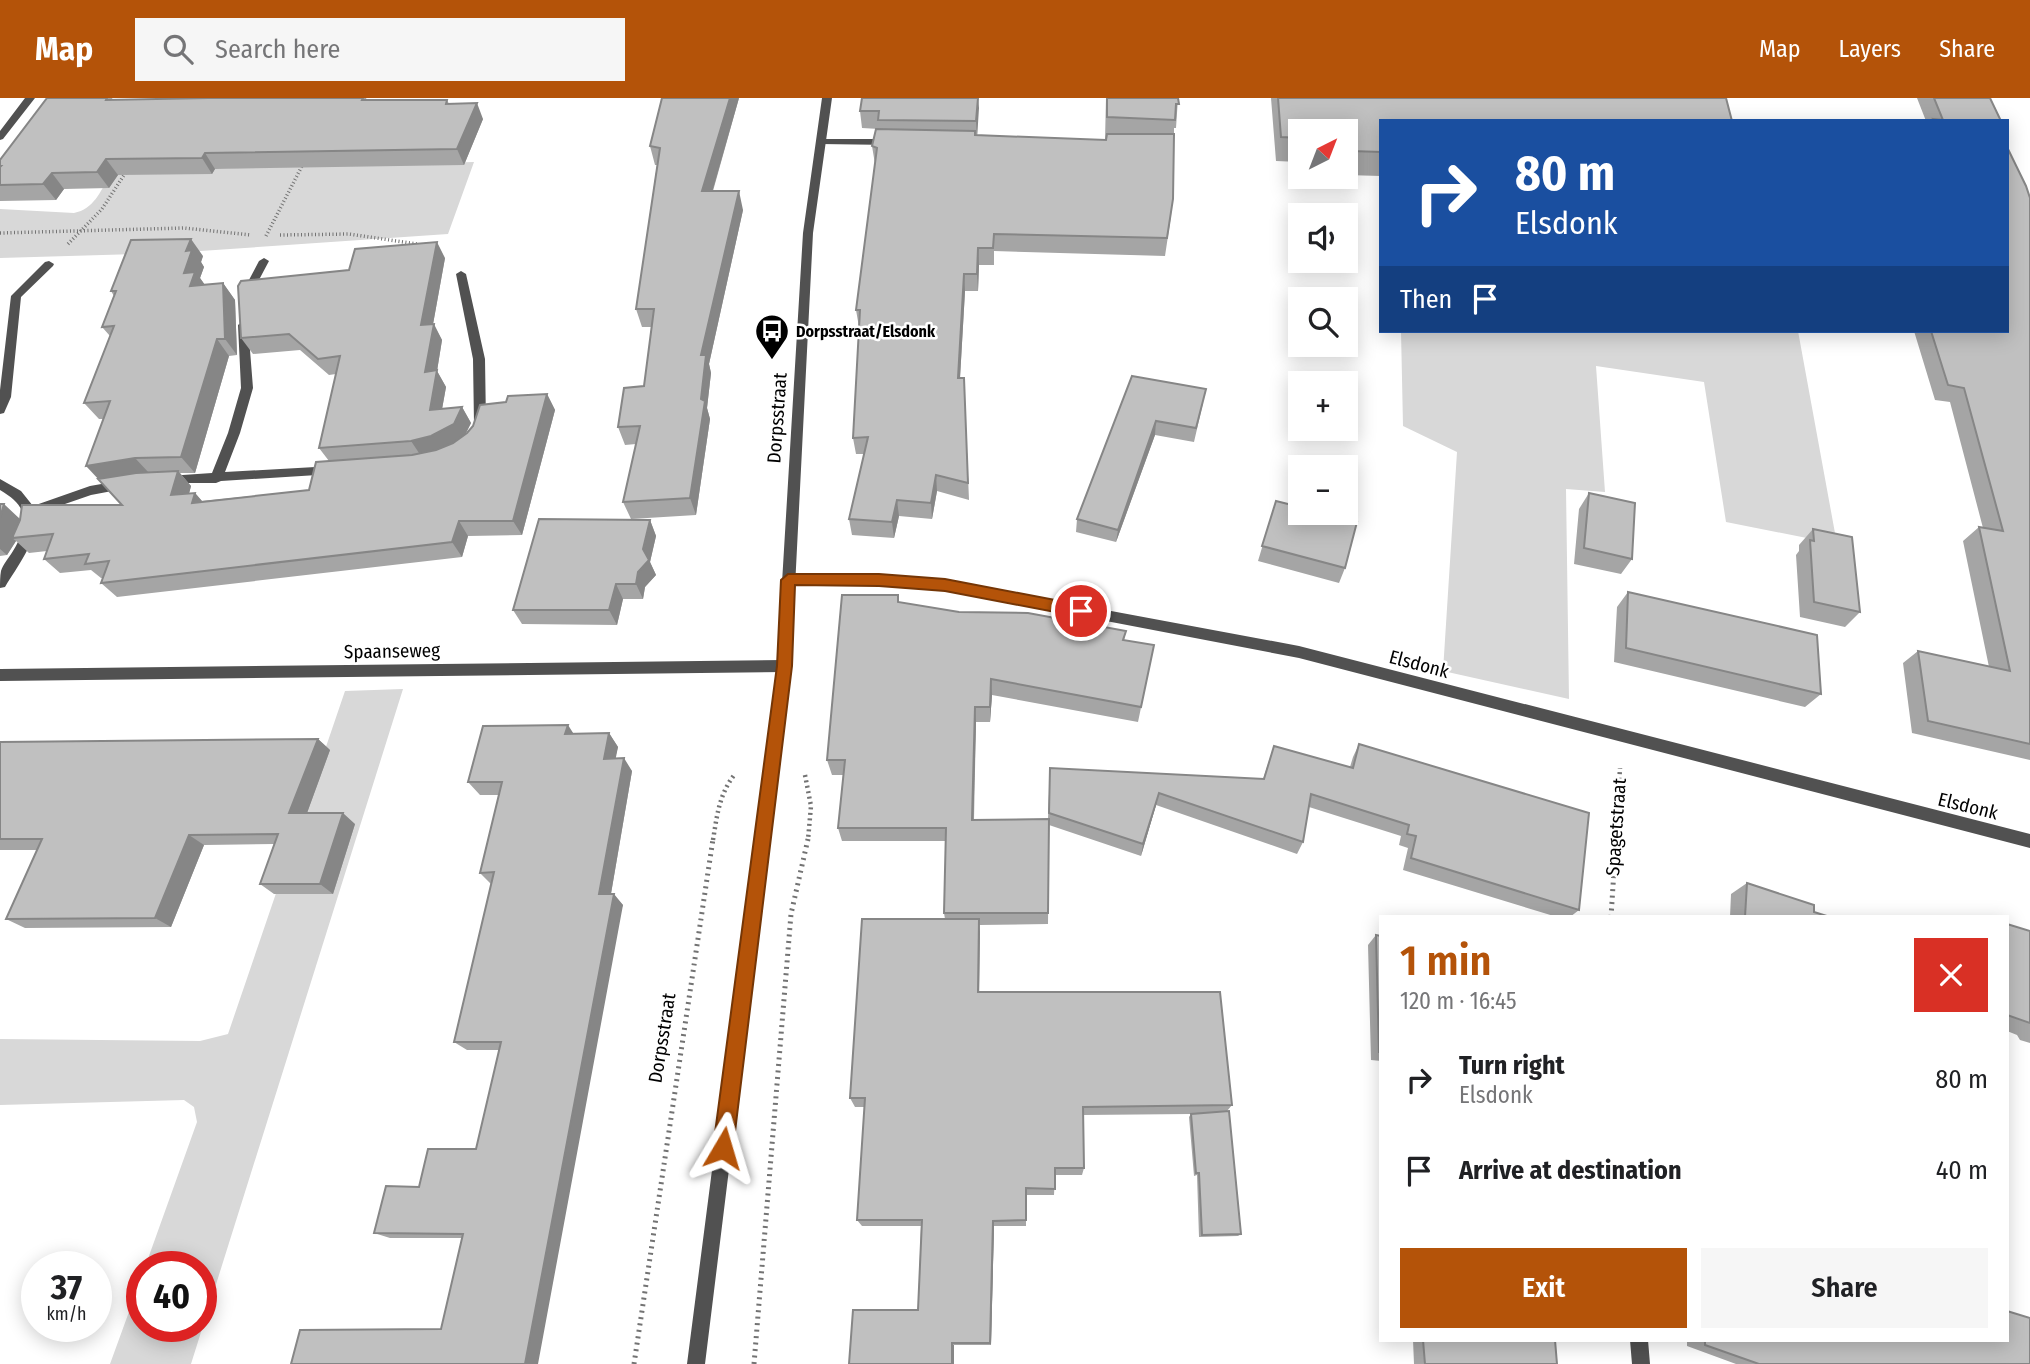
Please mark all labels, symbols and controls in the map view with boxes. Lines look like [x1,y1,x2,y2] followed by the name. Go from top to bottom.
[135,18,625,81] search box
[35,29,93,69] text: Map
[159,30,197,68] icon: search
[215,34,340,65] text: Search here
[1759,35,1801,63] text: Map
[1839,35,1901,63] text: Layers
[1939,35,1995,63] text: Share
[1288,119,1358,189] north arrow
[1288,119,1358,525] map controls
[1515,144,1615,203] text: 80 m
[1400,147,1491,238] icon: right
[1288,203,1358,273] button: sound
[1515,204,1618,242] text: Elsdonk
[1466,280,1504,318] icon: arrive
[1400,284,1452,315] text: Then
[1288,287,1358,357] button: search
[753,312,791,361] bus stop icon: Dorpsstraat/Elsdonk
[796,322,936,341] place label: Dorpsstraat/Elsdonk
[762,371,792,464] street label: Dorpsstraat
[1288,371,1358,441] button: +
[1288,455,1358,525] button: −
[1051,581,1111,641] pin
[1062,592,1100,630] icon: arrive
[344,639,440,663] street label: Spaanseweg
[1387,645,1452,683] street label: Elsdonk
[1601,777,1631,877] street label: Spagetstraat
[1936,787,2000,825] street label: Elsdonk
[1400,936,1491,986] text: 1 min
[1914,938,1988,1012] button: close
[1400,987,1516,1015] text: 120 m · 16:45
[644,991,681,1085] street label: Dorpsstraat
[1459,1050,1565,1081] text: Turn right
[1400,1061,1438,1099] icon: right
[1935,1064,1988,1095] text: 80 m
[1459,1081,1533,1109] text: Elsdonk
[686,1111,760,1185] position arrow
[1400,1152,1438,1190] icon: arrive
[1459,1155,1682,1186] text: Arrive at destination
[1936,1155,1988,1186] text: 40 m
[1400,1248,1687,1328] button: Exit
[1701,1248,1988,1328] button: Share
[126,1251,217,1342] speed limit sign: 40
[51,1266,82,1308] text: 37
[46,1303,87,1325] text: km/h

